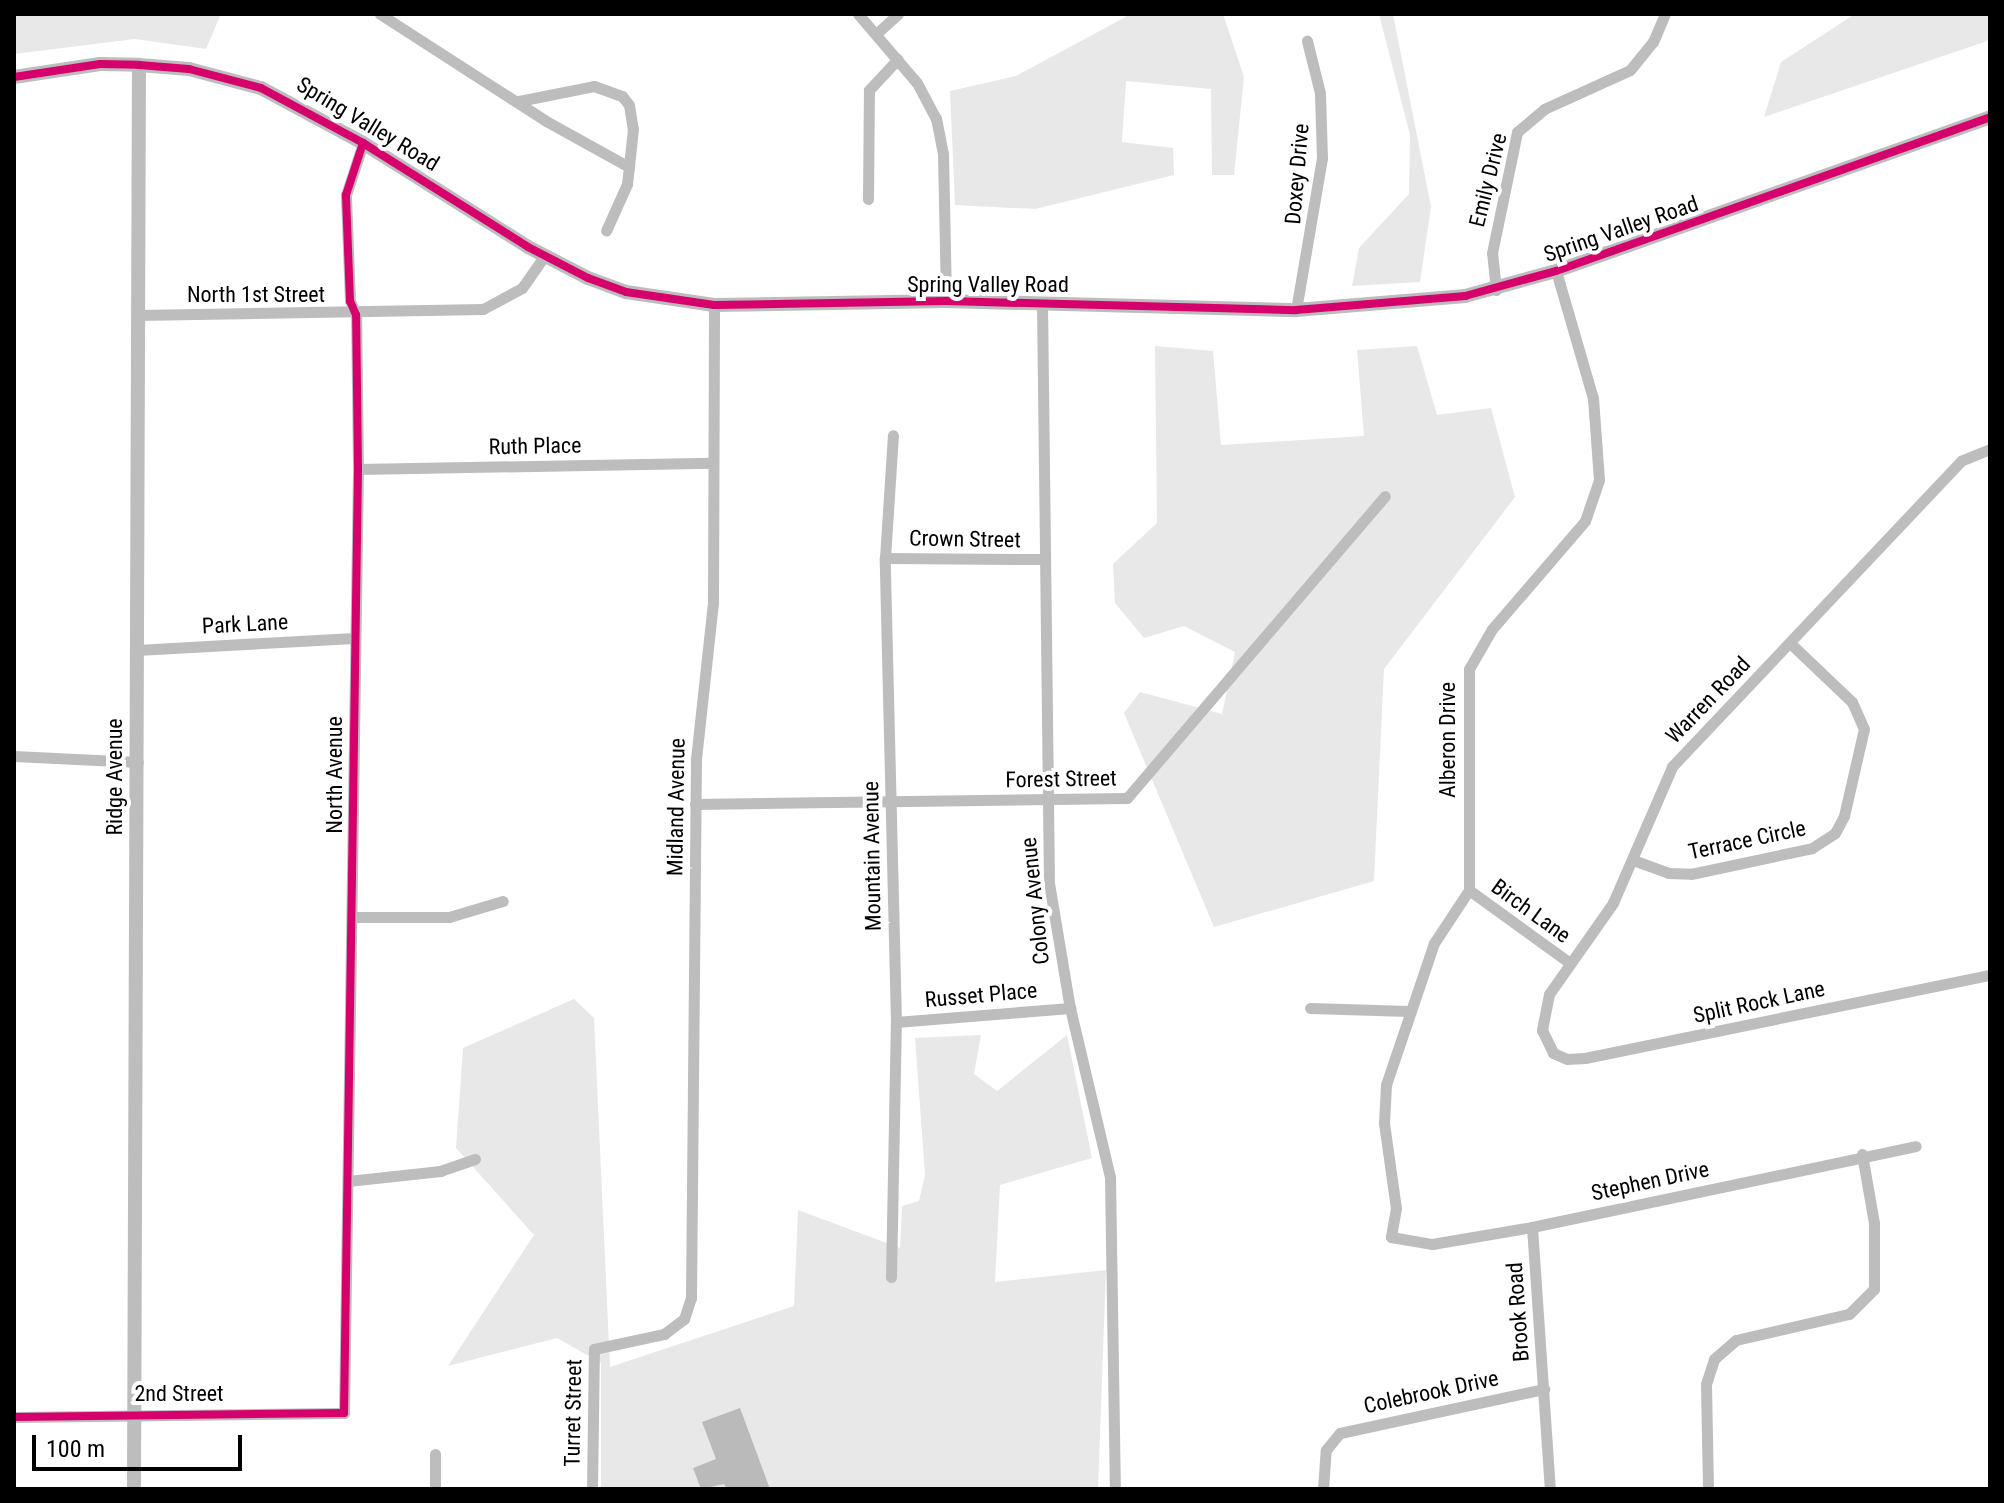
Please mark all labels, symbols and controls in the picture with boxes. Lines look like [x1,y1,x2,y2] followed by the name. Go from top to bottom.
[292,71,444,177] street label: Spring Valley Road
[1279,122,1315,226] street label: Doxey Drive
[1464,130,1512,230] street label: Emily Drive
[1540,190,1702,268] street label: Spring Valley Road
[907,272,1069,298] street label: Spring Valley Road
[187,282,325,308] street label: North 1st Street
[488,432,582,460] street label: Ruth Place
[909,525,1021,553] street label: Crown Street
[201,609,289,639] street label: Park Lane
[1660,651,1756,749] street label: Warren Road
[1435,682,1461,798] street label: Alberon Drive
[322,716,348,834] street label: North Avenue
[102,718,128,836] street label: Ridge Avenue
[662,738,690,876] street label: Midland Avenue
[1005,765,1117,793] street label: Forest Street
[857,781,887,931] street label: Mountain Avenue
[1686,815,1808,865] street label: Terrace Circle
[1015,836,1055,966] street label: Colony Avenue
[1486,873,1576,949] street label: Birch Lane
[1691,975,1827,1029] street label: Split Rock Lane
[924,977,1038,1013] street label: Russet Place
[1589,1156,1711,1206] street label: Stephen Drive
[1501,1261,1535,1363] street label: Brook Road
[559,1359,587,1467] street label: Turret Street
[1361,1365,1501,1419] street label: Colebrook Drive
[134,1381,224,1407] street label: 2nd Street
[36,1419,246,1469] scale bar
[46,1435,105,1463] text: 100 m

